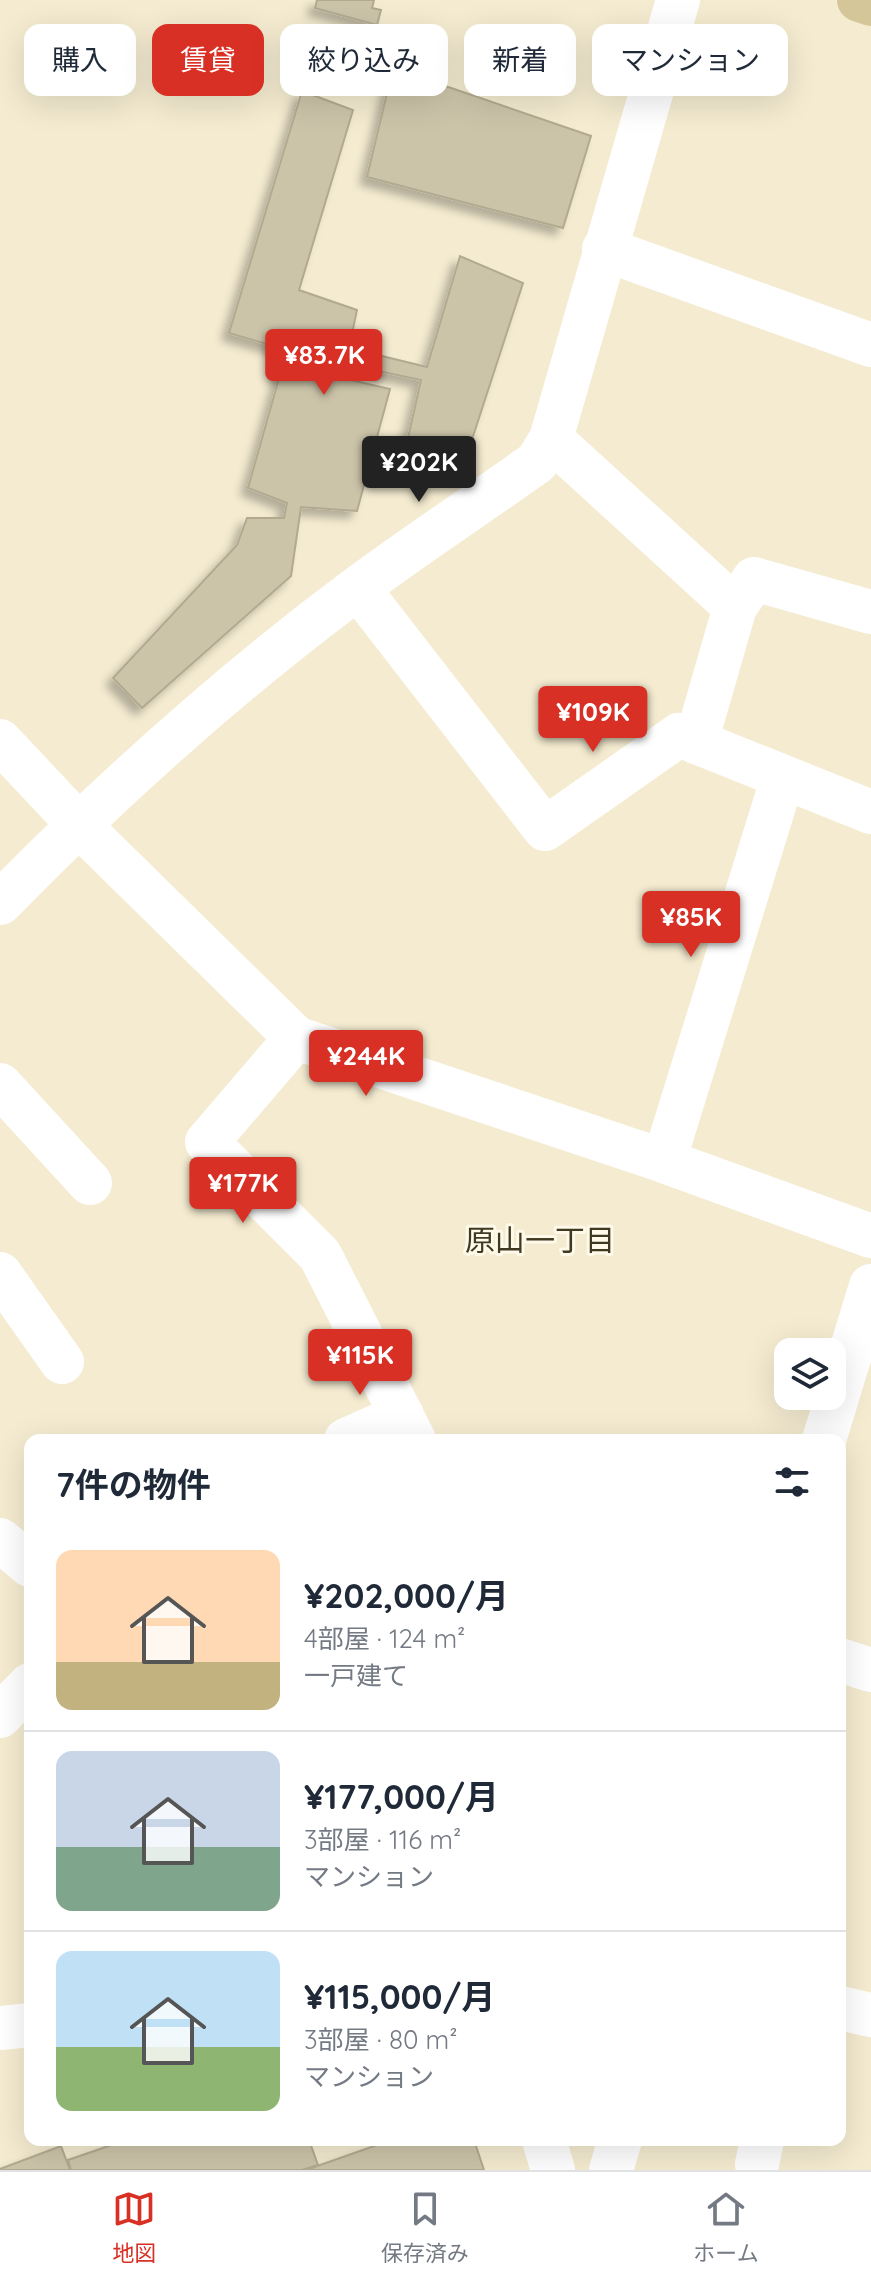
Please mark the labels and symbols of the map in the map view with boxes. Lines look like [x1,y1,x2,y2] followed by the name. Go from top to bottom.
[259,329,389,397] pin: ¥83.7K
[363,436,475,504] pin: ¥202K
[537,686,649,754] pin: ¥109K
[644,891,738,959] pin: ¥85K
[310,1030,422,1098] pin: ¥244K
[187,1157,299,1225] pin: ¥177K
[465,1221,615,1259] district label: 原山一丁目
[304,1329,416,1397] pin: ¥115K

